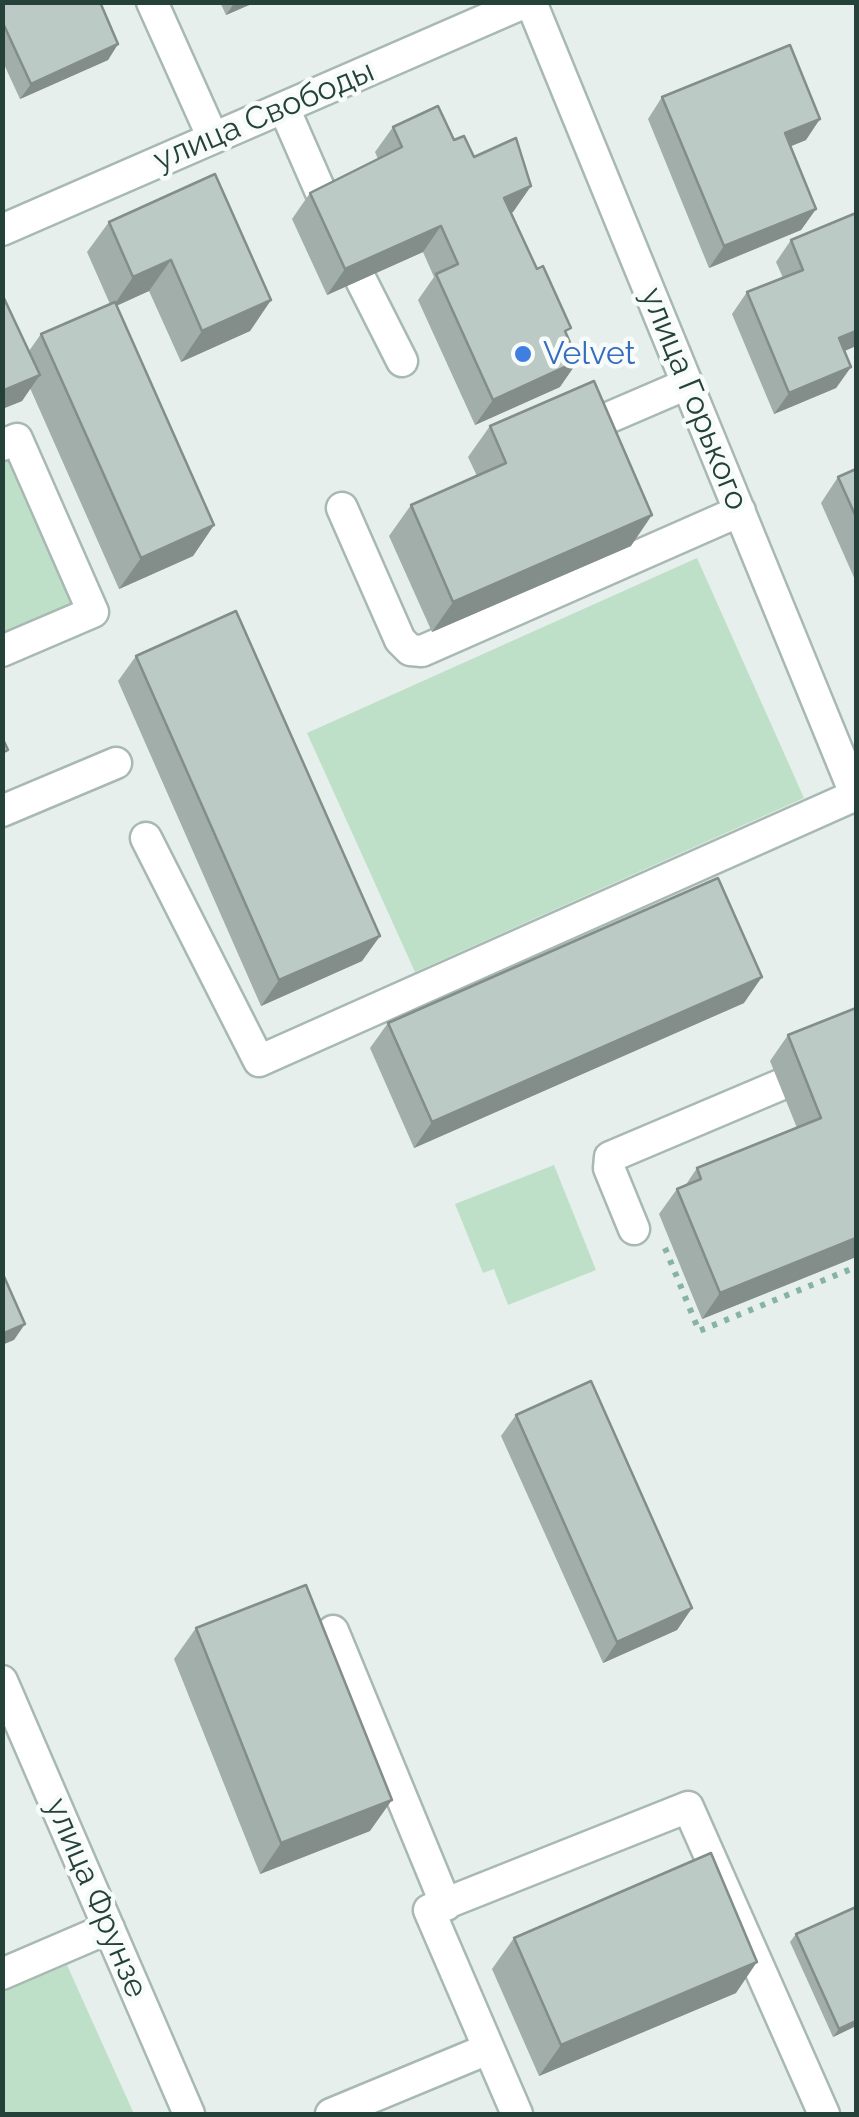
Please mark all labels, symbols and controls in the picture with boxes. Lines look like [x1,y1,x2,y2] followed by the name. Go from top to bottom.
[148,52,380,180] street label: улица Свободы
[632,282,756,516] street label: улица Горького
[543,335,635,373] place label: Velvet
[512,343,534,365] marker: Velvet
[37,1792,155,2004] street label: улица Фрунзе

